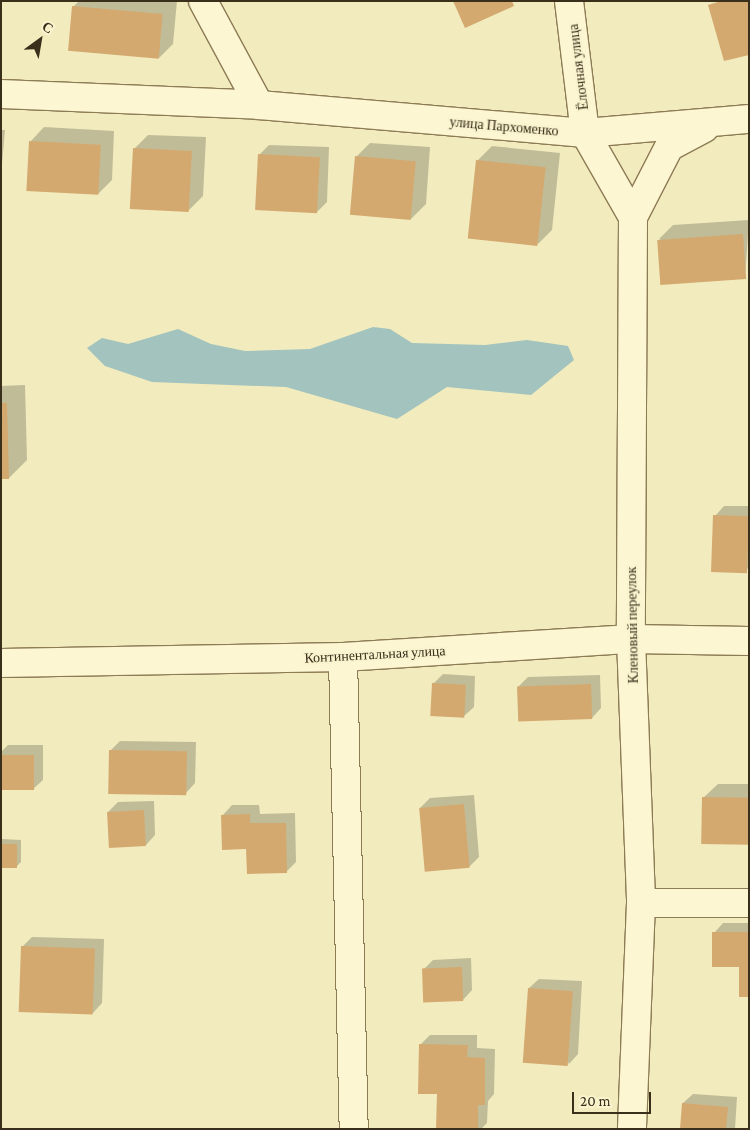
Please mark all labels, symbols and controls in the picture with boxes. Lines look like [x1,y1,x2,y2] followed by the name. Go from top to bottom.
[15,15,65,65] north arrow
[39,18,56,37] text: С
[564,23,592,111] street label: Ёлочная улица
[449,113,559,139] street label: улица Пархоменко
[623,566,641,684] street label: Кленовый переулок
[304,642,446,666] street label: Континентальная улица
[575,1082,654,1114] scale bar
[580,1093,611,1109] text: 20 m

